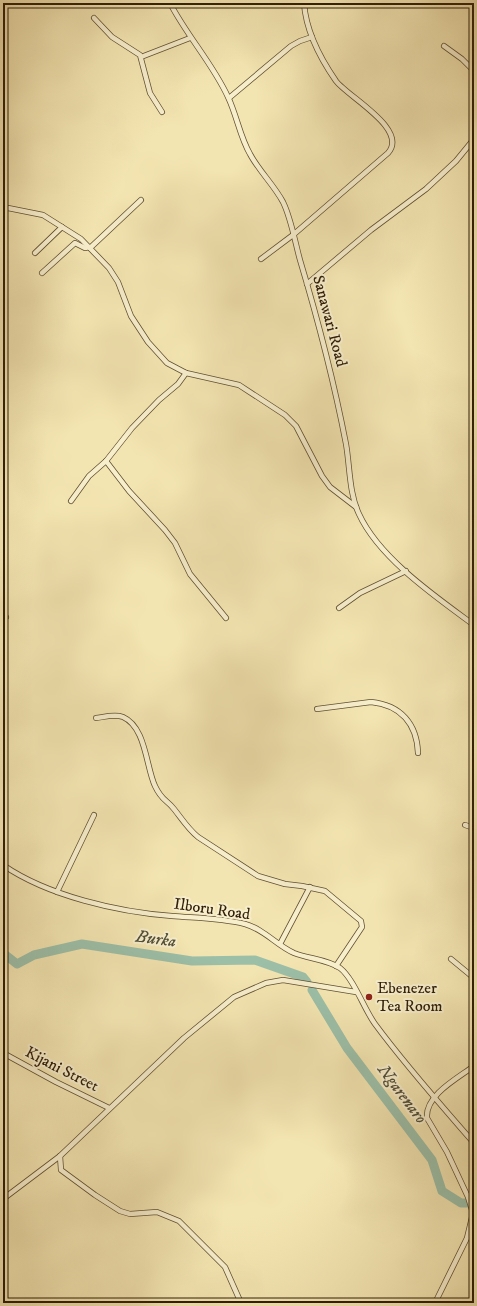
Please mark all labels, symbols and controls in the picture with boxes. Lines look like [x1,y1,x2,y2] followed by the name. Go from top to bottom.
[308,273,352,369] street label: Sanawari Road
[173,894,251,924] street label: Ilboru Road
[133,925,178,953] water label: Burka
[377,978,443,1016] place label: Ebenezer Tea Room
[364,992,374,1002] marker: Ebenezer Tea Room
[22,1042,102,1096] street label: Kijani Street
[372,1059,432,1128] water label: Ngarenaro

